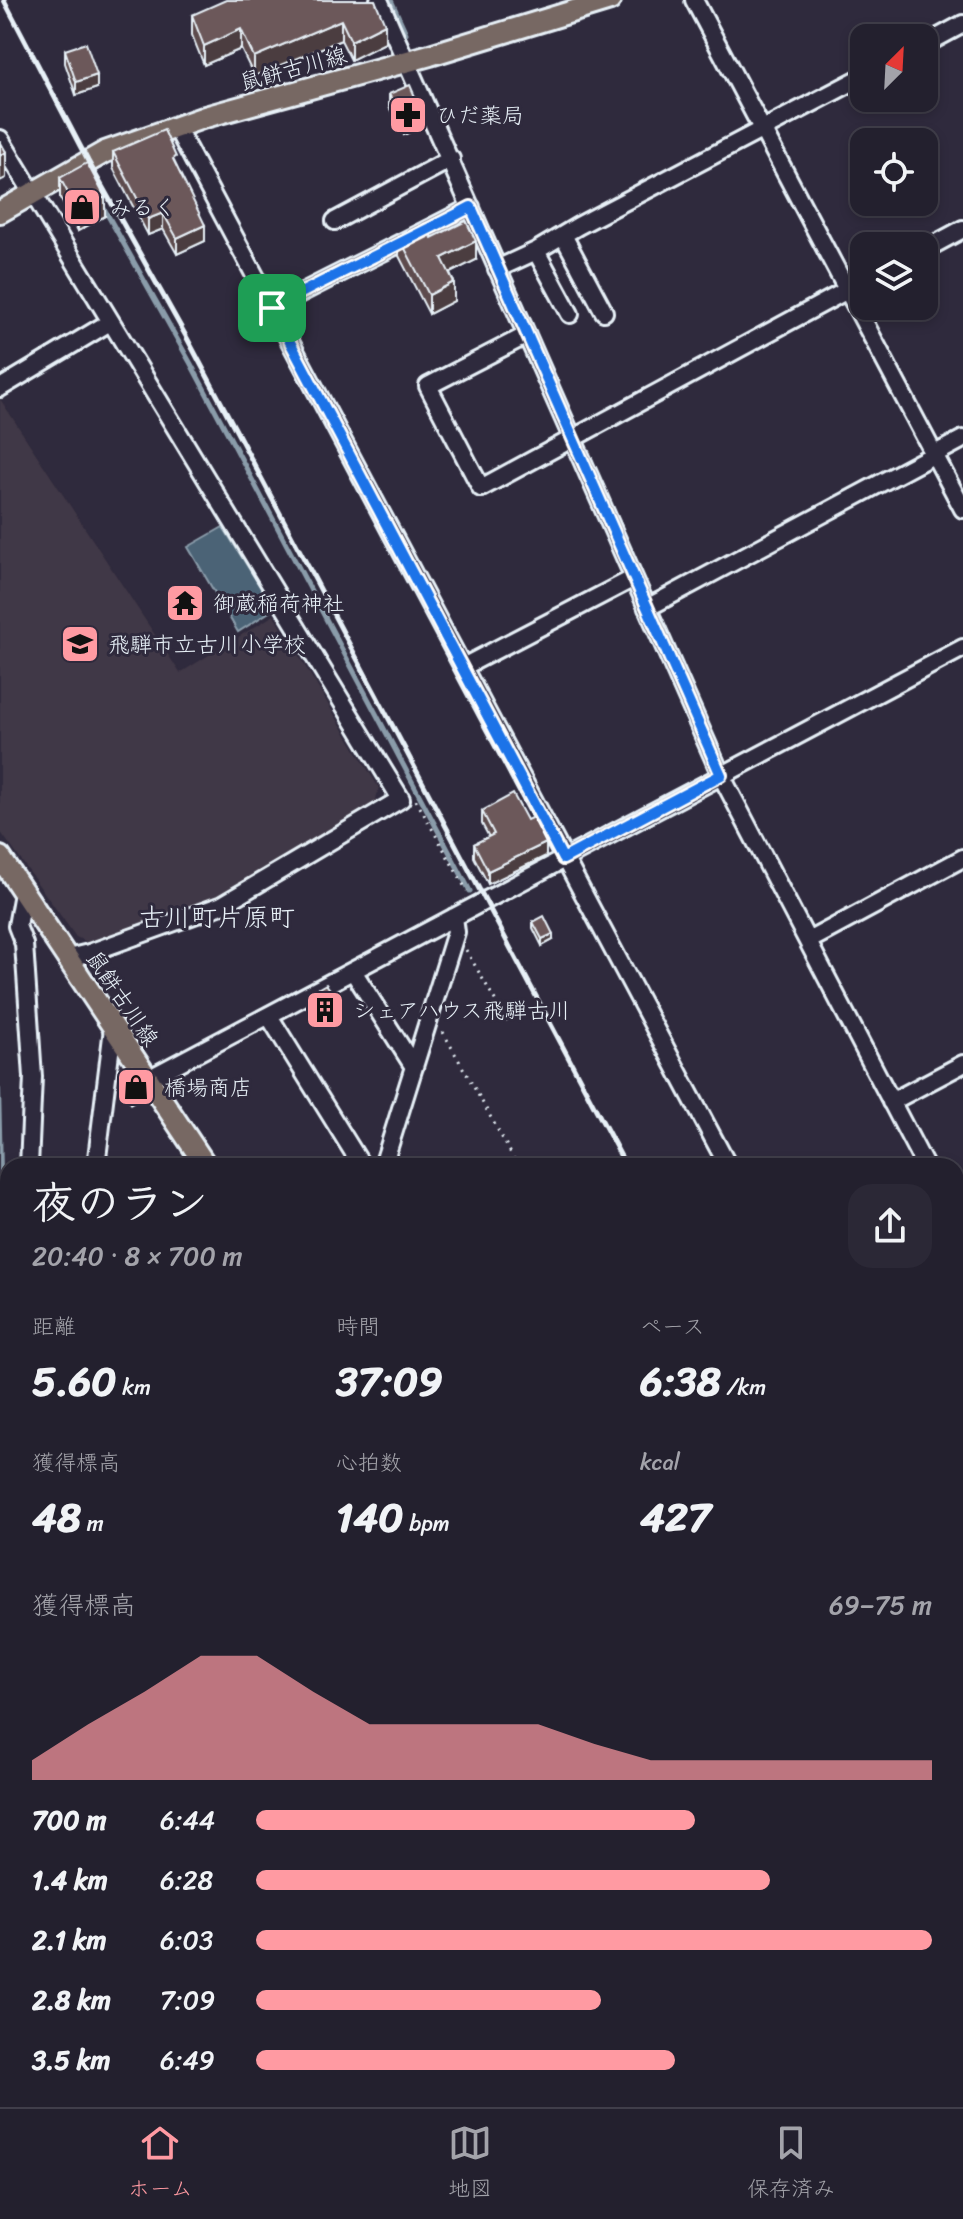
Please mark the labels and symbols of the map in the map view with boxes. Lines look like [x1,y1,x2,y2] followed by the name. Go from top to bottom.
[850,24,938,112] north arrow
[235,35,351,102] street label: 鼠餅古川線
[387,94,429,136] pharmacy icon: ひだ薬局
[436,96,524,135] place label: ひだ薬局
[61,186,103,228] shop icon: みるく
[110,188,176,227] place label: みるく
[238,274,306,342] pin
[164,582,206,624] temple icon: 御蔵稲荷神社
[213,584,345,623] place label: 御蔵稲荷神社
[59,623,101,665] school or university icon: 飛騨市立古川小学校
[108,625,306,664] place label: 飛騨市立古川小学校
[139,894,295,940] district label: 古川町片原町
[76,942,170,1055] street label: 鼠餅古川線
[304,989,346,1031] building icon: シェアハウス飛騨古川
[353,991,571,1030] place label: シェアハウス飛騨古川
[115,1066,157,1108] shop icon: 橋場商店
[164,1068,252,1107] place label: 橋場商店

